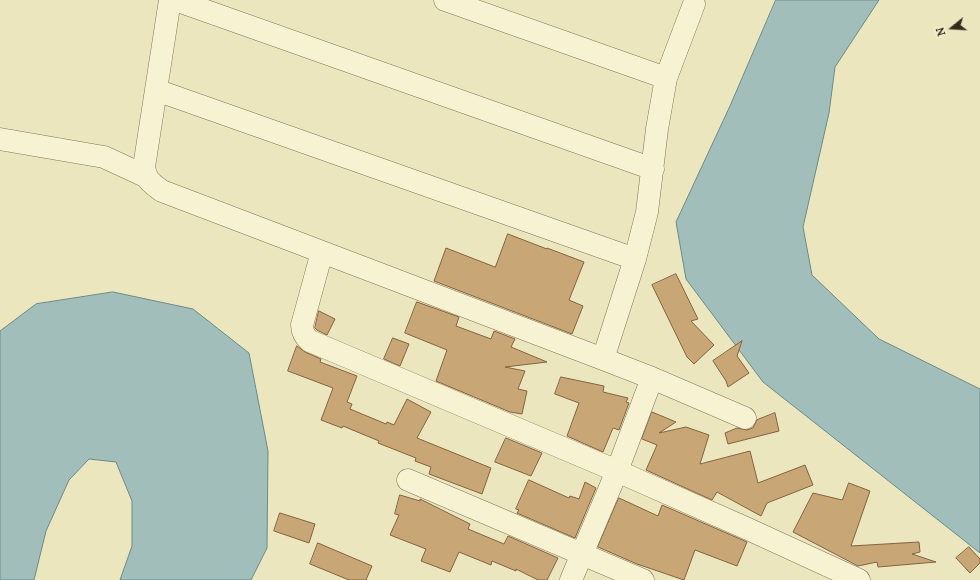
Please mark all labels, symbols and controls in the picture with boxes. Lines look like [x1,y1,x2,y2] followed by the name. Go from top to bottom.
[932,8,972,48] north arrow
[933,26,949,38] text: N

